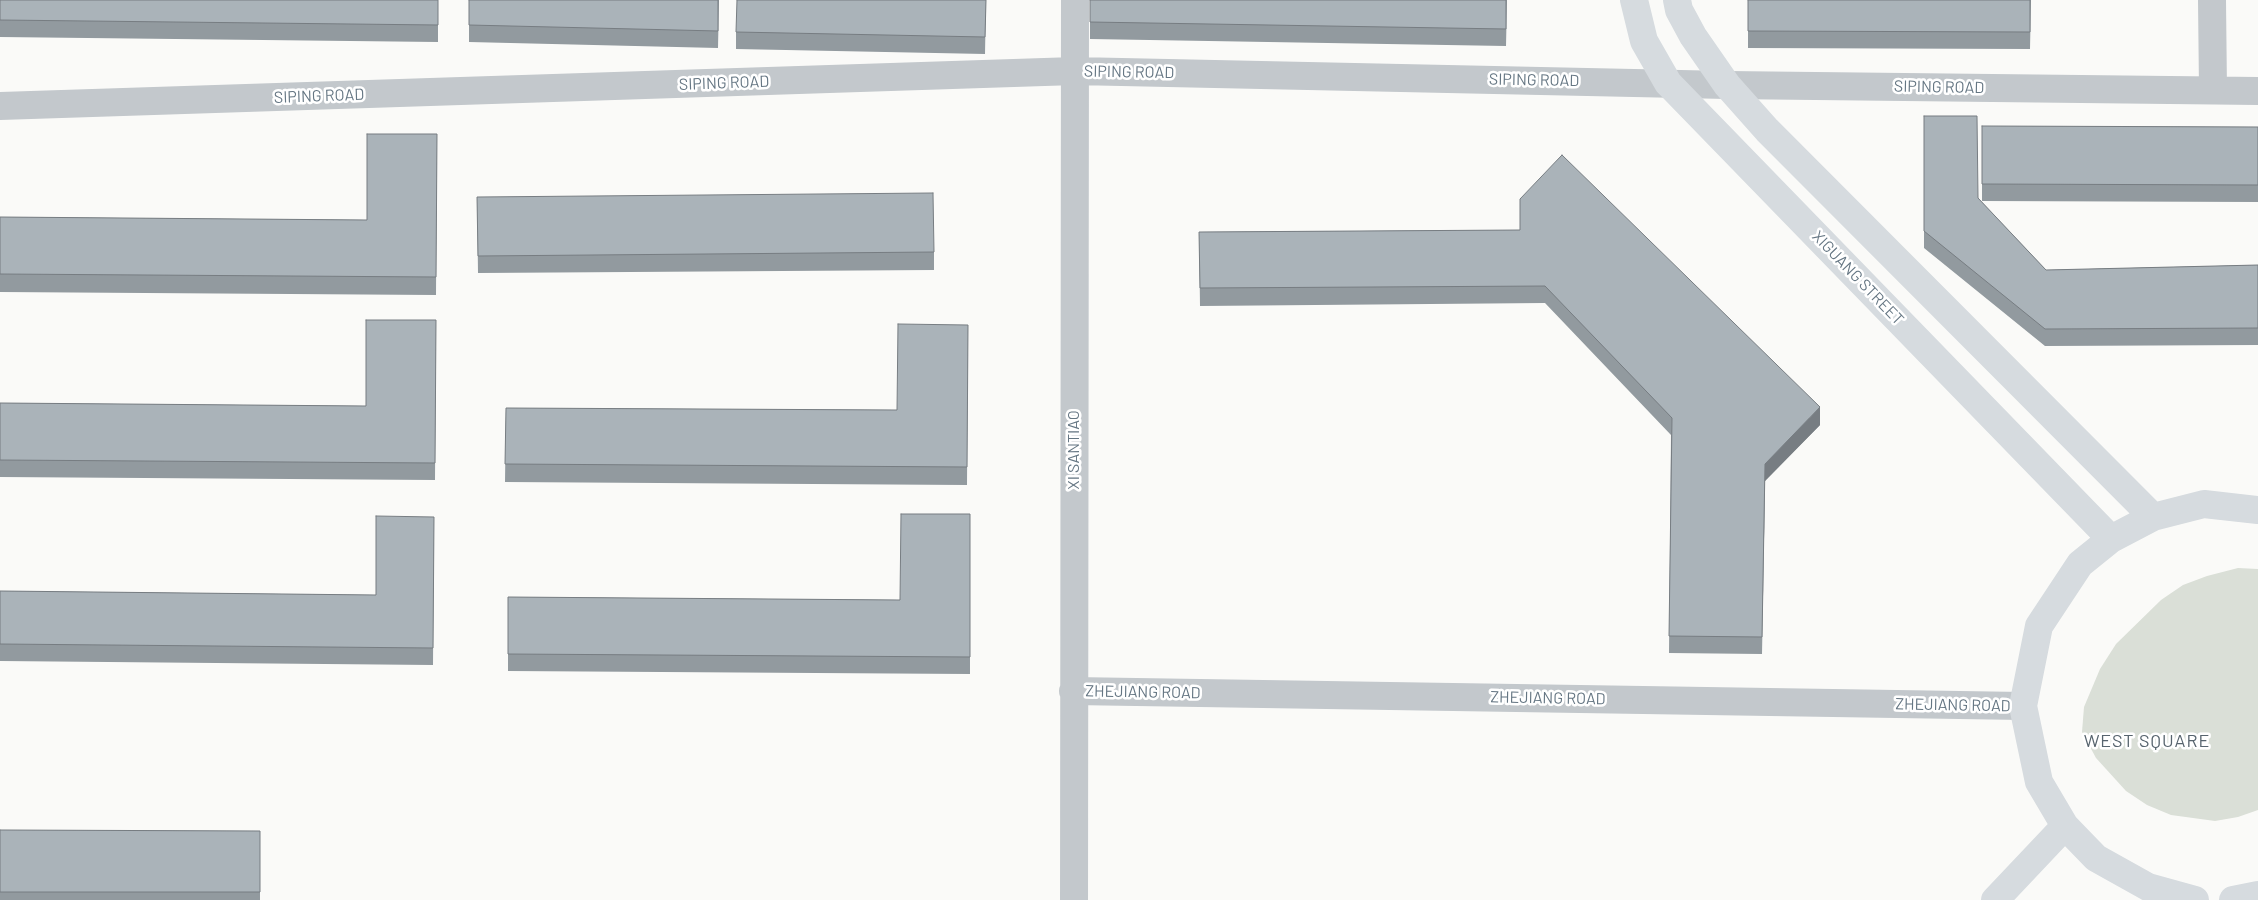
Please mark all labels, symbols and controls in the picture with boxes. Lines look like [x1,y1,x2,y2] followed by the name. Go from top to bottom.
[1084,62,1174,82] street label: SIPING ROAD
[1489,70,1579,90] street label: SIPING ROAD
[679,72,769,94] street label: SIPING ROAD
[1894,77,1984,97] street label: SIPING ROAD
[274,85,364,107] street label: SIPING ROAD
[1808,227,1908,329] street label: XIGUANG STREET
[1064,410,1084,490] street label: XI SANTIAO
[1085,681,1201,703] street label: ZHEJIANG ROAD
[1490,687,1606,709] street label: ZHEJIANG ROAD
[1895,694,2011,716] street label: ZHEJIANG ROAD
[2082,730,2212,752] district label: WEST SQUARE

